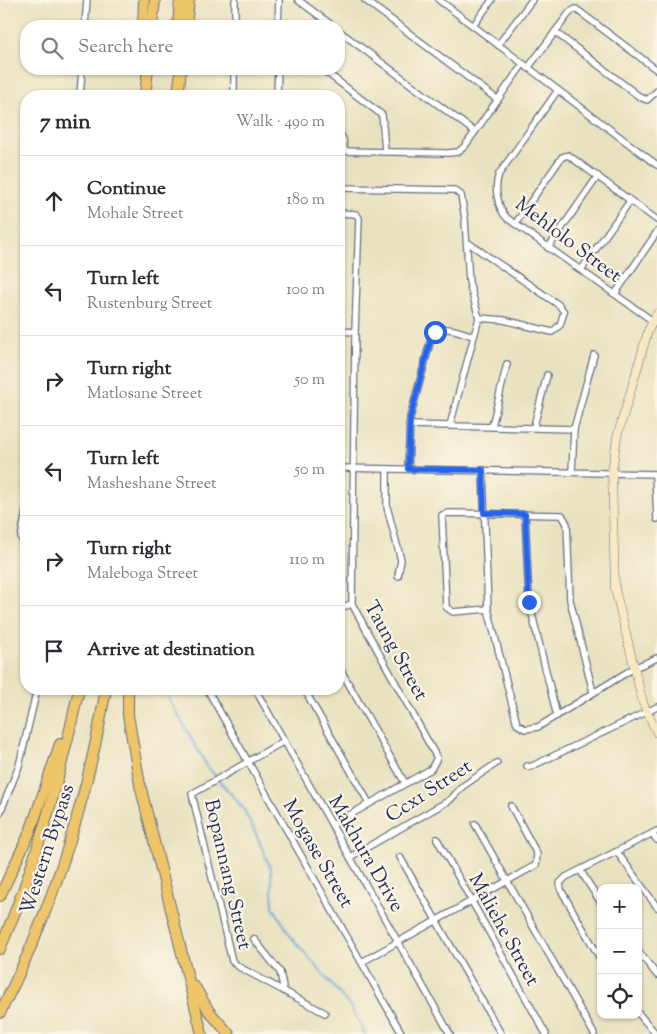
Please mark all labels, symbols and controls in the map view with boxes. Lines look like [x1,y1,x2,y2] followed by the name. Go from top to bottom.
[20,20,345,75] search box
[38,34,66,62] icon: search
[78,34,173,61] text: Search here
[40,108,91,138] text: 7 min
[236,111,325,134] text: Walk · 490 m
[87,176,166,203] text: Continue
[40,187,68,215] icon: ahead
[286,189,325,212] text: 180 m
[508,191,627,291] street label: Mehlolo Street
[87,203,183,226] text: Mohale Street
[87,266,159,293] text: Turn left
[40,277,68,305] icon: left
[286,279,325,302] text: 100 m
[87,293,212,316] text: Rustenburg Street
[424,321,447,344] route start
[87,356,171,383] text: Turn right
[40,367,68,395] icon: right
[294,369,325,392] text: 50 m
[87,383,203,406] text: Matlosane Street
[87,446,159,473] text: Turn left
[40,457,68,485] icon: left
[294,459,325,482] text: 50 m
[87,473,217,496] text: Masheshane Street
[87,536,171,563] text: Turn right
[40,547,68,575] icon: right
[289,549,325,572] text: 110 m
[87,563,198,586] text: Maleboga Street
[518,591,541,614] route end
[355,596,434,707] street label: Taung Street
[40,637,68,665] icon: arrive
[87,637,255,664] text: Arrive at destination
[380,753,479,831] street label: Ccx1 Street
[14,781,83,919] street label: Western Bypass
[320,790,410,918] street label: Makhura Drive
[274,795,360,914] street label: Mogase Street
[195,796,258,953] street label: Bopannang Street
[460,869,546,992] street label: Maliehe Street
[597,884,642,1019] map controls
[597,884,642,929] button: +
[597,929,642,974] button: −
[597,974,642,1019] button: locate

